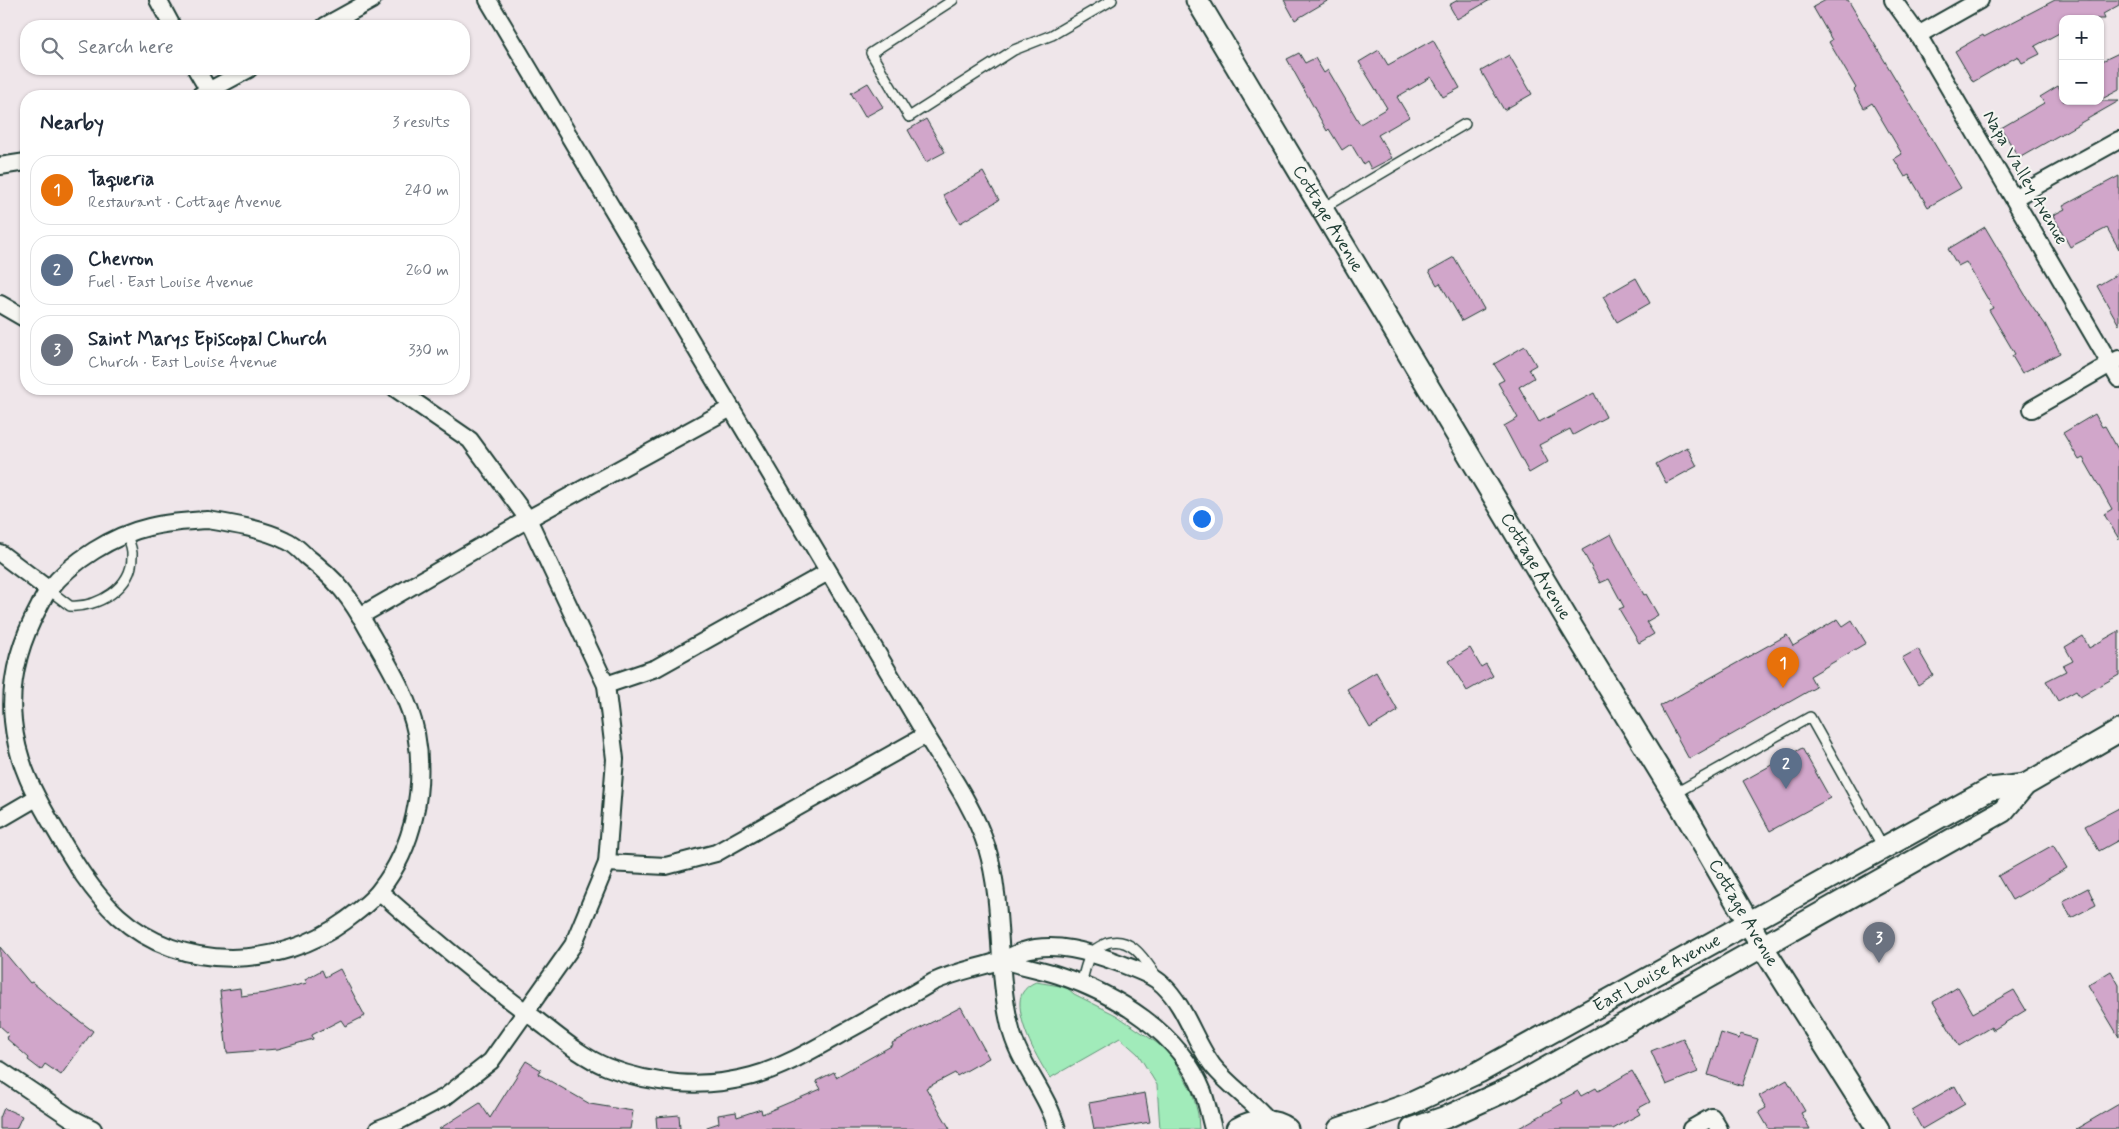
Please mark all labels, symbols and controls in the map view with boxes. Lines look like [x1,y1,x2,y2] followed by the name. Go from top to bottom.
[2059,15,2104,105] map controls
[2059,15,2104,60] button: +
[20,20,470,75] search box
[38,34,66,62] icon: search
[78,35,174,60] text: Search here
[2059,60,2104,105] button: −
[1977,106,2073,250] street label: Napa Valley Avenue
[40,109,104,137] text: Nearby
[392,112,450,133] text: 3 results
[1287,161,1369,277] street label: Cottage Avenue
[88,167,154,192] text: Taqueria
[53,180,61,201] text: 1
[405,180,449,201] text: 240 m
[88,192,282,213] text: Restaurant · Cottage Avenue
[88,247,153,272] text: Chevron
[53,260,61,281] text: 2
[406,260,449,281] text: 260 m
[88,272,254,293] text: Fuel · East Louise Avenue
[88,327,327,352] text: Saint Marys Episcopal Church
[53,340,61,361] text: 3
[408,340,449,361] text: 330 m
[88,352,277,373] text: Church · East Louise Avenue
[1189,506,1215,532] your location
[1494,508,1577,625] street label: Cottage Avenue
[1767,647,1799,688] pin: 1
[1770,748,1802,789] pin: 2
[1702,855,1784,971] street label: Cottage Avenue
[1863,922,1895,963] pin: 3
[1589,928,1725,1018] street label: East Louise Avenue

